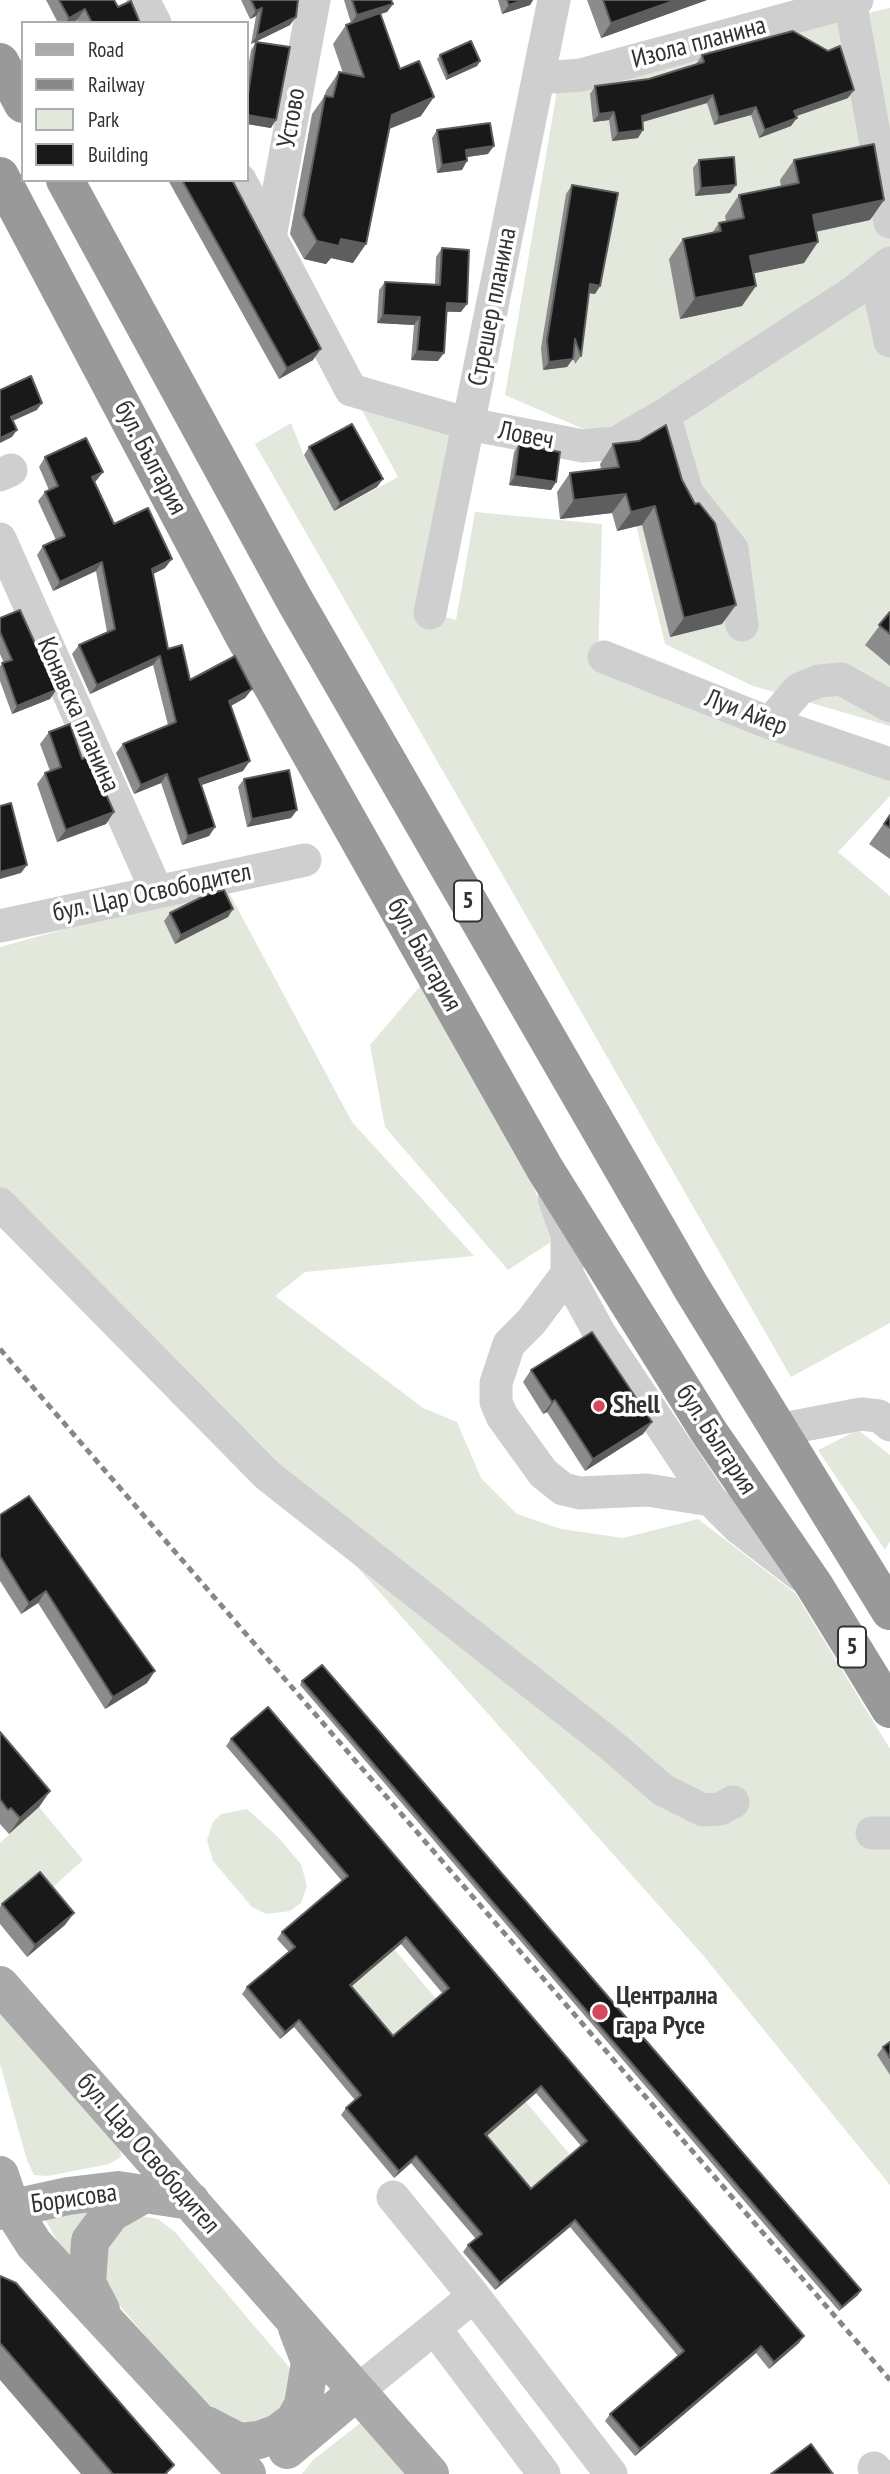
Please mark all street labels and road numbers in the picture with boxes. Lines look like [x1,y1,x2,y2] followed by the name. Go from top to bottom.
[629,10,769,76] street label: Изола планина
[271,86,313,150] street label: Устово
[462,225,524,389] street label: Стрешер планина
[107,396,193,520] street label: бул. България
[496,415,556,457] street label: Ловеч
[30,633,126,797] street label: Конявска планина
[700,683,792,743] street label: Луи Айер
[50,857,254,929] street label: бул. Цар Освободител
[454,880,482,922] road number: 5
[380,893,468,1017] street label: бул. България
[669,1379,763,1501] street label: бул. България
[838,1626,866,1667] road number: 5
[70,2067,226,2241] street label: бул. Цар Освободител
[29,2178,119,2220] street label: Борисова

